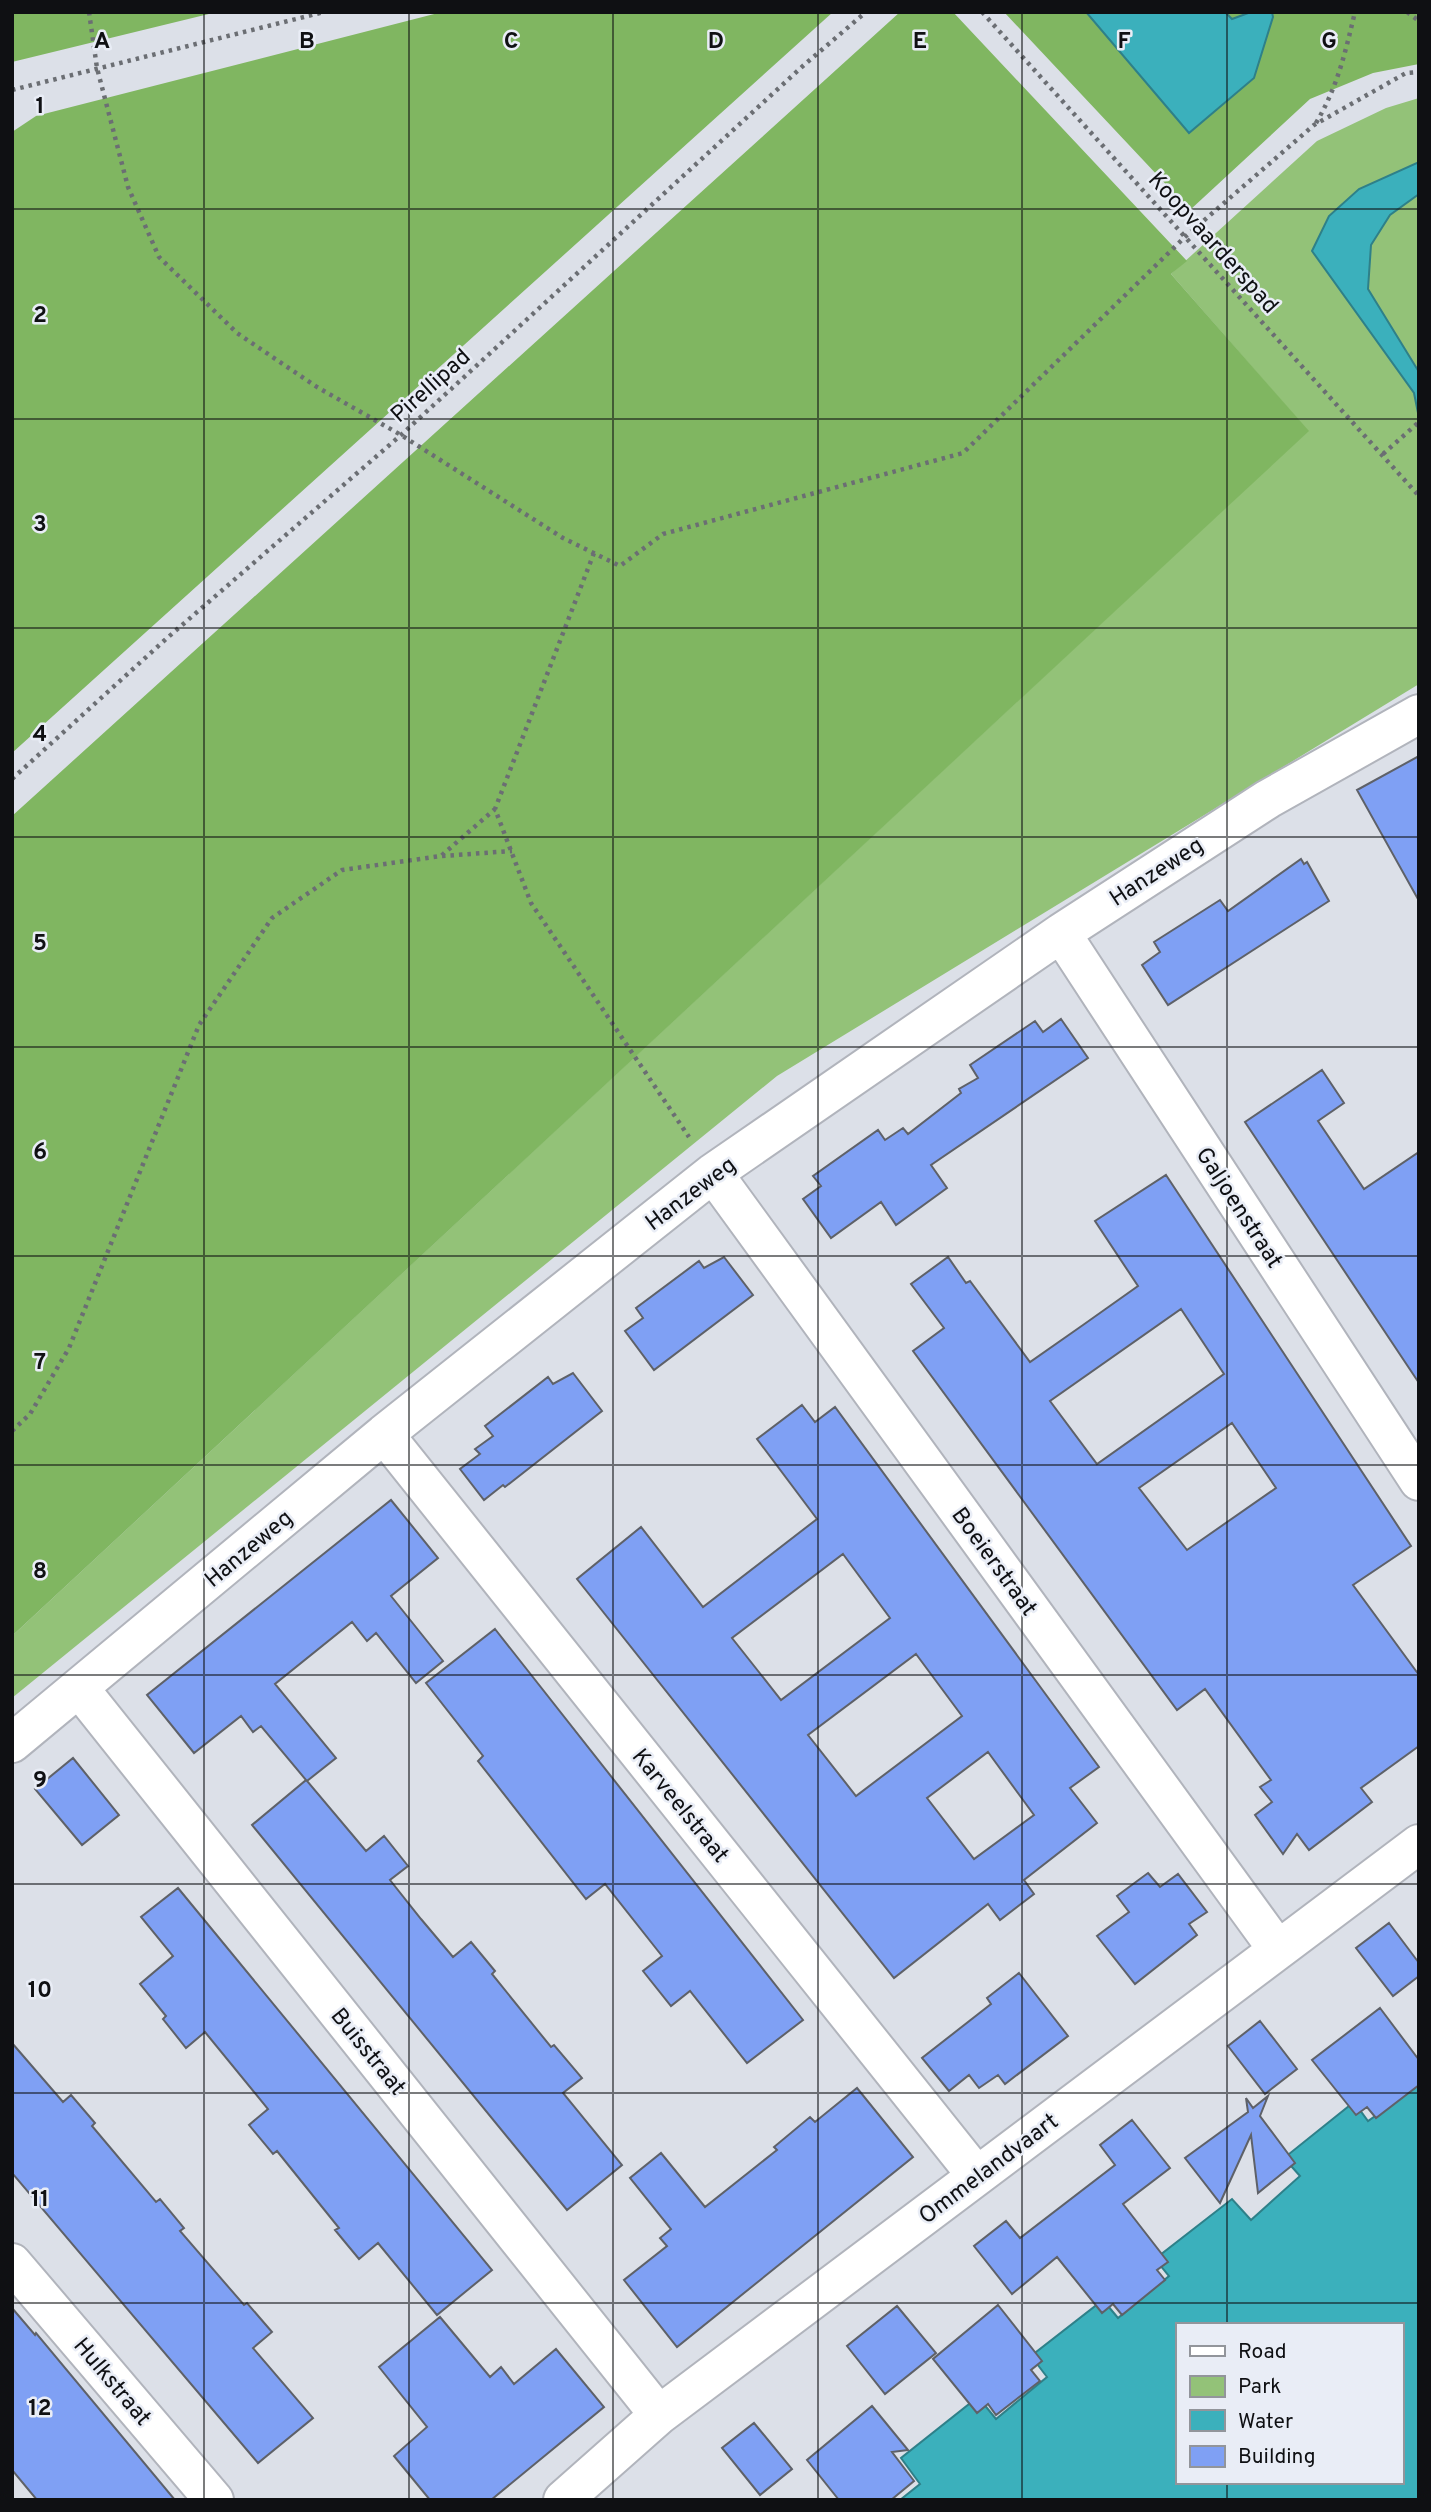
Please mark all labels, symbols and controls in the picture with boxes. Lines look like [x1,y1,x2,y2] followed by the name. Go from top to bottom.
[94,28,110,57] text: A
[299,28,315,57] text: B
[504,28,518,57] text: C
[708,28,724,57] text: D
[913,28,927,57] text: E
[1117,28,1131,57] text: F
[1321,28,1337,57] text: G
[35,93,45,122] text: 1
[1141,167,1284,321] street label: Koopvaarderspad
[33,302,47,331] text: 2
[386,343,478,430] street label: Pirellipad
[33,511,47,540] text: 3
[33,721,47,750] text: 4
[1105,832,1210,914] street label: Hanzeweg
[33,930,47,959] text: 5
[33,1139,47,1168] text: 6
[1188,1142,1288,1274] street label: Galjoenstraat
[640,1151,743,1239] street label: Hanzeweg
[34,1349,46,1378] text: 7
[944,1502,1042,1623] street label: Boeierstraat
[200,1505,300,1595] street label: Hanzeweg
[33,1558,47,1587] text: 8
[624,1744,734,1870] street label: Karveelstraat
[33,1767,47,1796] text: 9
[28,1977,52,2006] text: 10
[323,2003,411,2102] street label: Buisstraat
[914,2108,1065,2232] street label: Ommelandvaart
[31,2186,49,2215] text: 11
[1176,2323,1403,2484] legend
[66,2333,156,2433] street label: Hulkstraat
[1238,2339,1287,2366] text: Road
[1238,2374,1281,2401] text: Park
[28,2395,52,2424] text: 12
[1238,2409,1293,2436] text: Water
[1238,2444,1316,2471] text: Building

